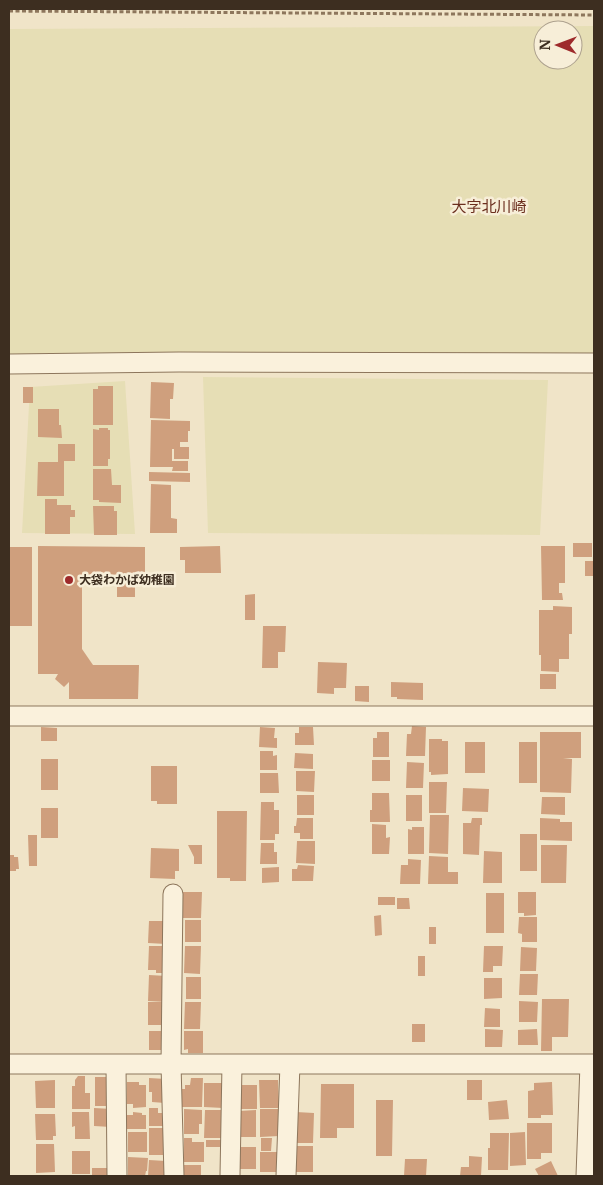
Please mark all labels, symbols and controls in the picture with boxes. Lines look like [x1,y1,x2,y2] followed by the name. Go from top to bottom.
[533,20,583,70] north arrow
[536,39,554,50] text: N
[451,197,527,216] district label: 大字北川崎
[79,572,175,587] place label: 大袋わかば幼稚園
[63,574,75,586] marker: 大袋わかば幼稚園

